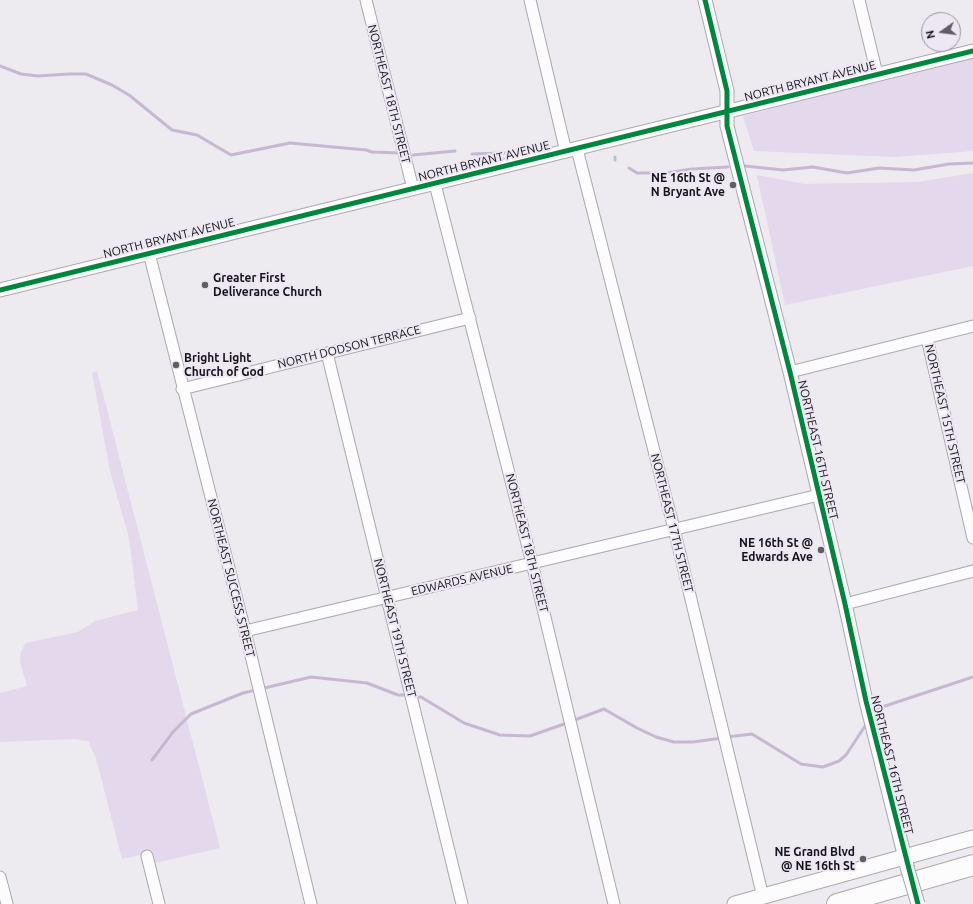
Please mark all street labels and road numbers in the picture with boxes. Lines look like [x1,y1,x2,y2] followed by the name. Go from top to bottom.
[365,23,413,165] street label: NORTHEAST 18TH STREET
[743,58,877,104] street label: NORTH BRYANT AVENUE
[417,138,551,184] street label: NORTH BRYANT AVENUE
[102,215,236,261] street label: NORTH BRYANT AVENUE
[276,322,422,372] street label: NORTH DODSON TERRACE
[922,343,968,485] street label: NORTHEAST 15TH STREET
[795,379,841,521] street label: NORTHEAST 16TH STREET
[648,452,696,594] street label: NORTHEAST 17TH STREET
[503,472,551,614] street label: NORTHEAST 18TH STREET
[204,497,258,659] street label: NORTHEAST SUCCESS STREET
[371,557,419,699] street label: NORTHEAST 19TH STREET
[410,561,514,599] street label: EDWARDS AVENUE
[868,694,916,836] street label: NORTHEAST 16TH STREET

